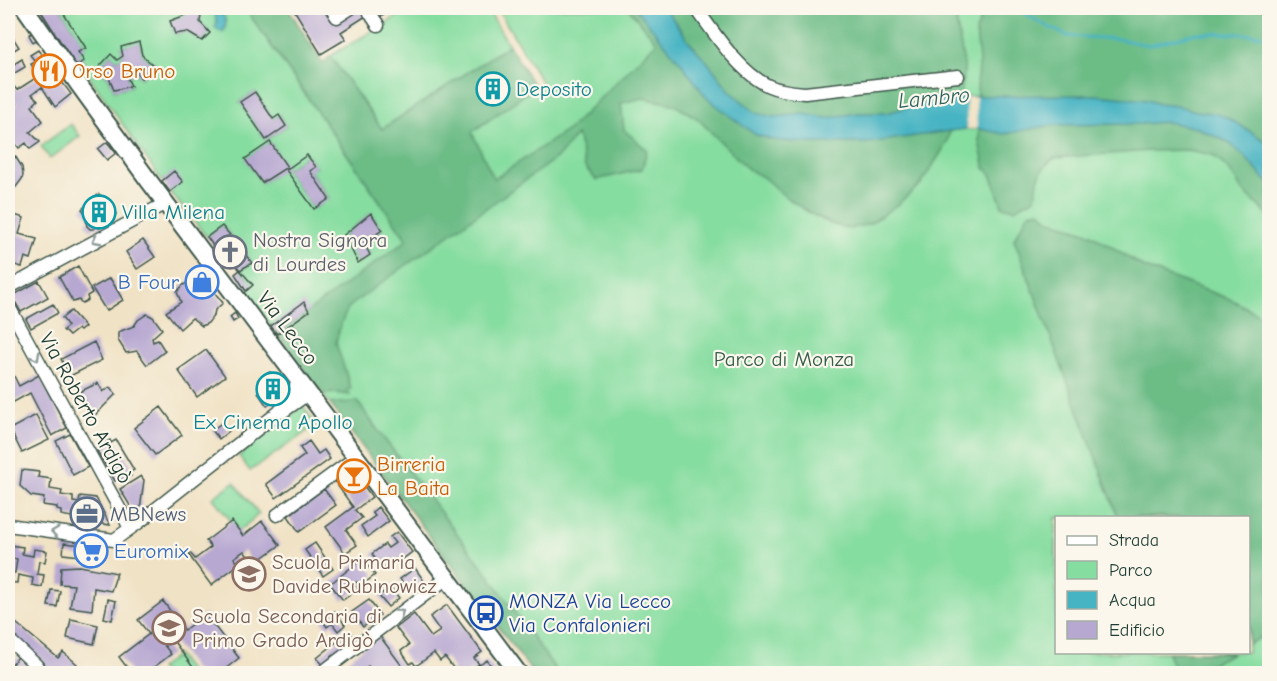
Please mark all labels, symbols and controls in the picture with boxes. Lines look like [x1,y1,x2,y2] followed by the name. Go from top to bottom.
[31,53,67,89] restaurant icon: Orso Bruno
[72,59,175,83] place label: Orso Bruno
[475,71,511,107] building icon: Deposito
[516,77,592,101] place label: Deposito
[897,82,971,114] water label: Lambro
[81,194,117,230] building icon: Villa Milena
[122,200,225,224] place label: Villa Milena
[253,228,387,276] place label: Nostra Signora di Lourdes
[92,233,103,244] one-way arrow
[212,234,248,270] church icon: Nostra Signora di Lourdes
[184,264,220,300] shop icon: B Four
[118,270,180,294] place label: B Four
[253,286,323,370] street label: Via Lecco
[35,328,137,488] street label: Via Roberto Ardigò
[714,347,854,371] park label: Parco di Monza
[29,350,40,361] one-way arrow
[255,371,291,407] building icon: Ex Cinema Apollo
[193,410,353,434] place label: Ex Cinema Apollo
[377,452,450,500] place label: Birreria La Baita
[336,458,372,494] bar icon: Birreria La Baita
[69,496,105,532] office icon: MBNews
[110,502,186,526] place label: MBNews
[1055,516,1250,654] legend
[50,526,59,538] one-way arrow
[1109,530,1159,551] text: Strada
[73,533,109,569] supermarket icon: Euromix
[114,539,189,563] place label: Euromix
[272,550,437,598] place label: Scuola Primaria Davide Rubinowicz
[231,556,267,592] school or university icon: Scuola Primaria Davide Rubinowicz
[1109,560,1152,581] text: Parco
[509,589,671,637] place label: MONZA Via Lecco Via Confalonieri
[1109,590,1156,611] text: Acqua
[468,595,504,631] bus stop icon: MONZA Via Lecco Via Confalonieri
[192,604,382,652] place label: Scuola Secondaria di Primo Grado Ardigò
[394,609,405,620] one-way arrow
[151,610,187,646] school or university icon: Scuola Secondaria di Primo Grado Ardigò
[1109,620,1165,641] text: Edificio

